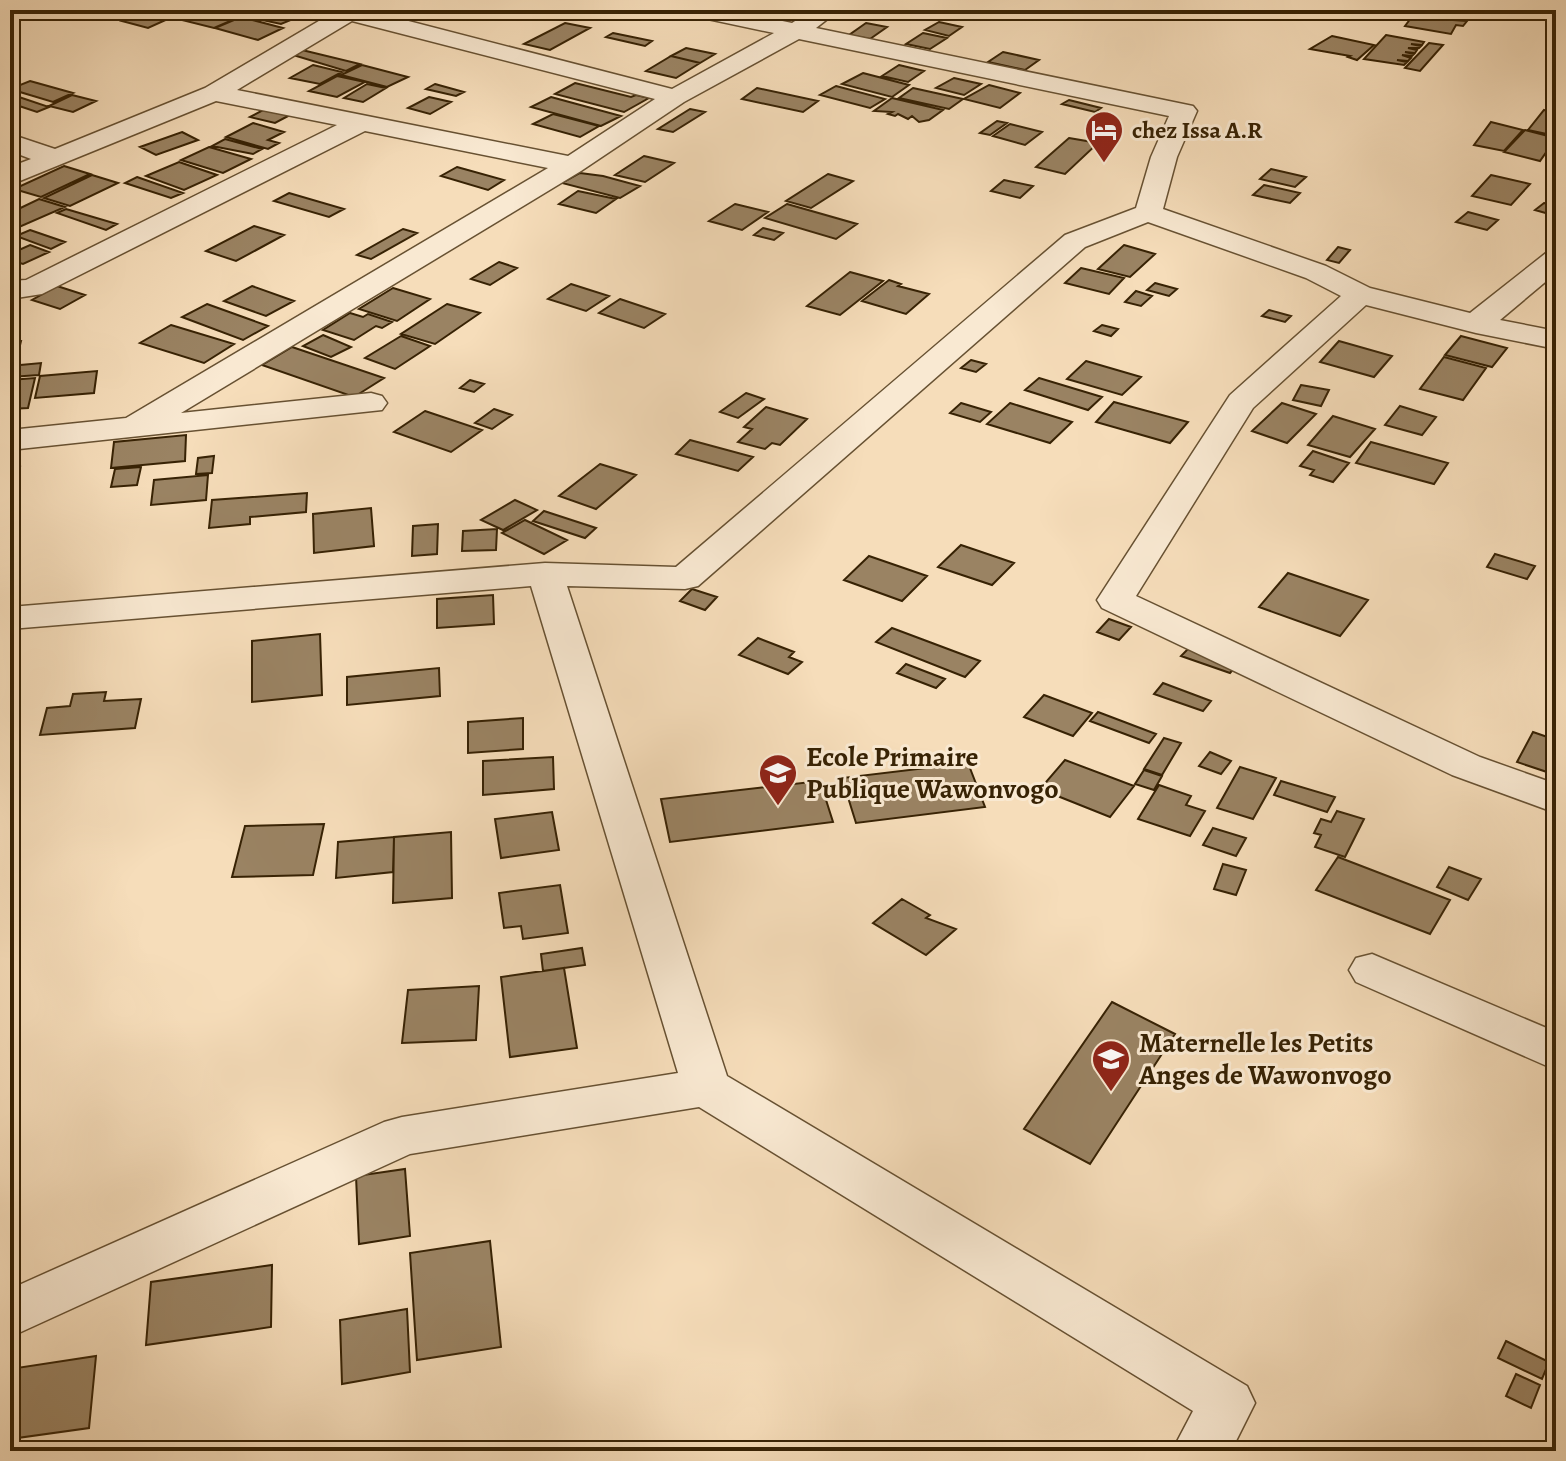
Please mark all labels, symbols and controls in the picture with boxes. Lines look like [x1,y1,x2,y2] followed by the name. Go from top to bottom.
[1083,109,1125,164] hotel icon: chez Issa A.R
[1132,114,1263,146] place label: chez Issa A.R
[806,738,1059,808] place label: Ecole Primaire Publique Wawonvogo
[757,752,799,807] school or university icon: Ecole Primaire Publique Wawonvogo
[1138,1024,1392,1094] place label: Maternelle les Petits Anges de Wawonvogo
[1090,1038,1132,1093] school or university icon: Maternelle les Petits Anges de Wawonvogo

